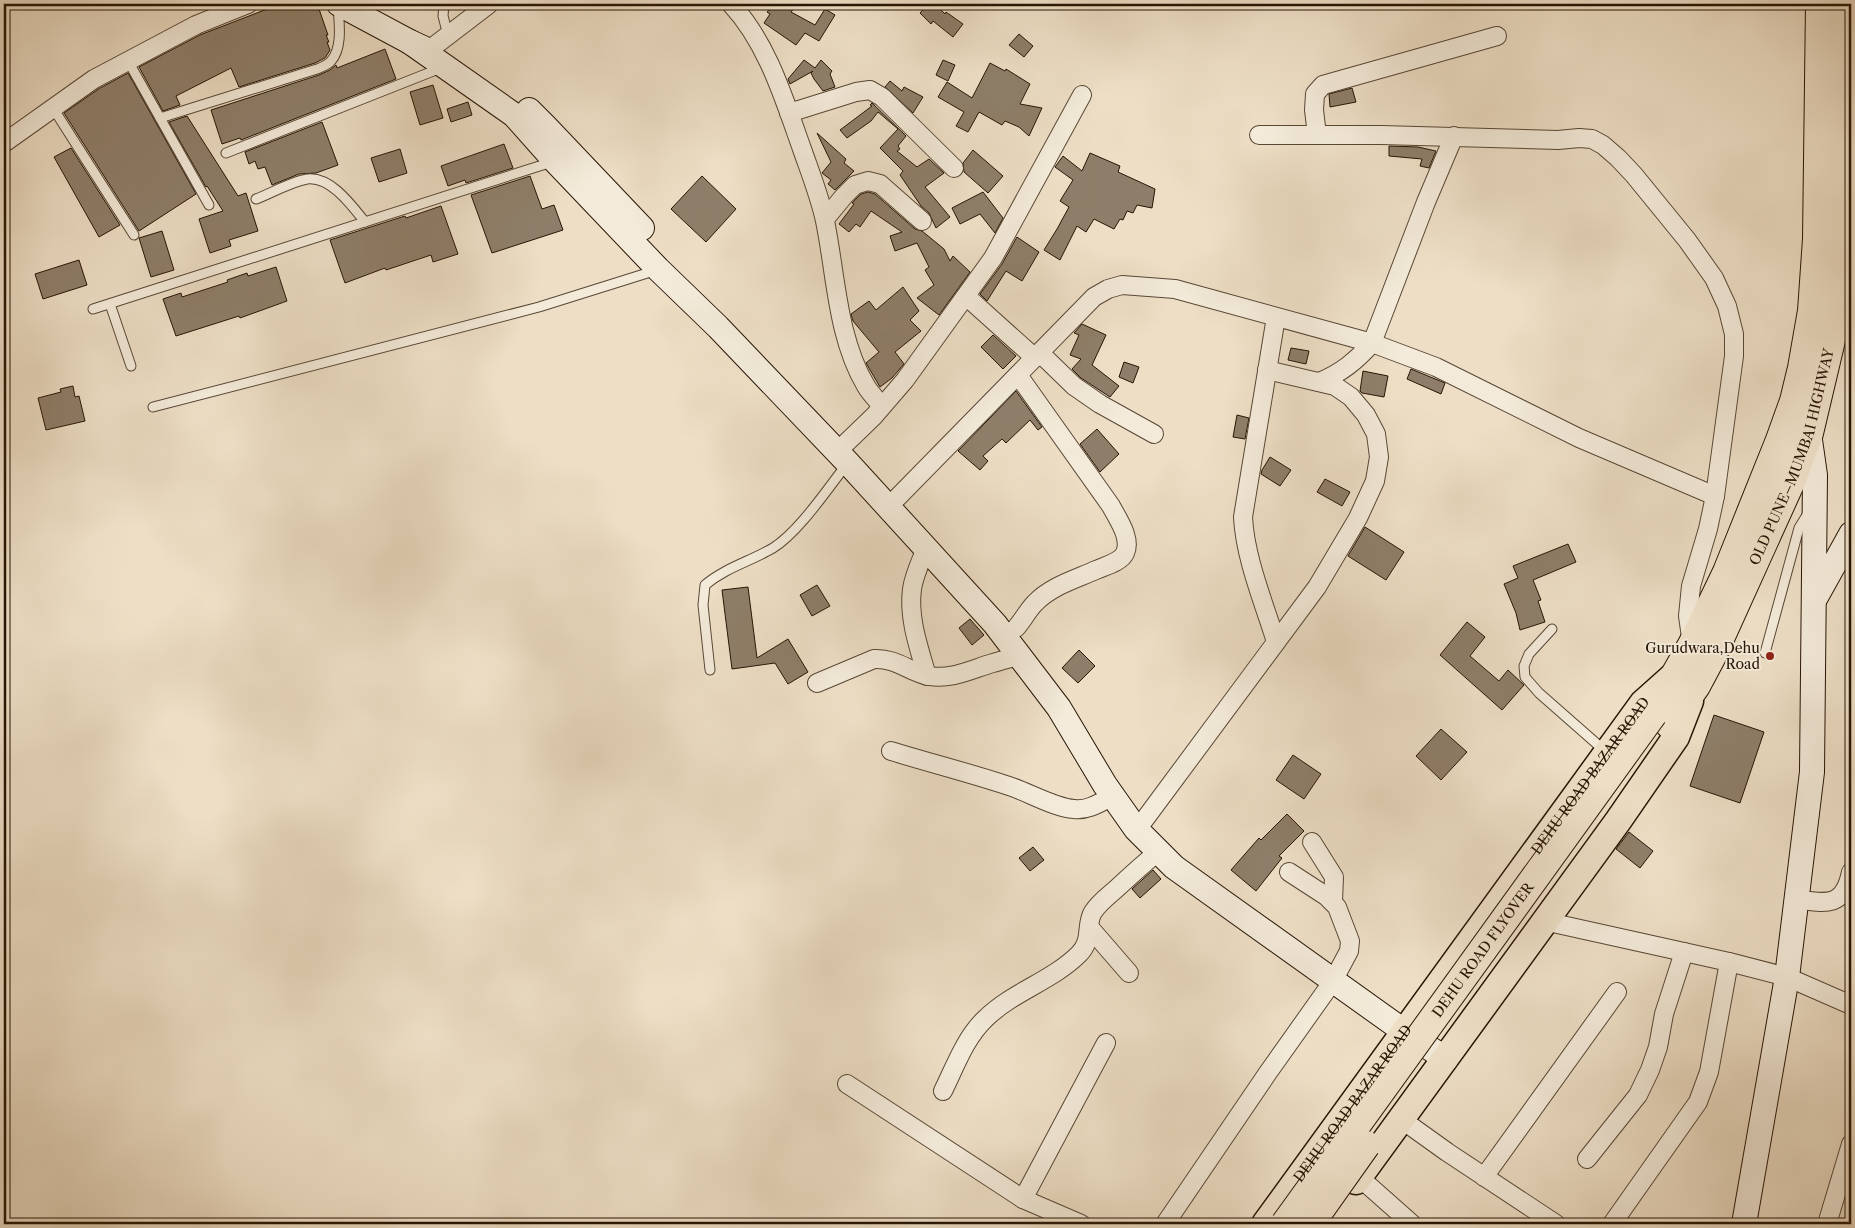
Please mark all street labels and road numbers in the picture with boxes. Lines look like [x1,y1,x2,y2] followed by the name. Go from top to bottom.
[1745,345,1838,568] street label: OLD PUNE–MUMBAI HIGHWAY
[1527,693,1653,858] street label: DEHU ROAD BAZAR ROAD
[1428,878,1538,1021] street label: DEHU ROAD FLYOVER
[1289,1021,1416,1186] street label: DEHU ROAD BAZAR ROAD

